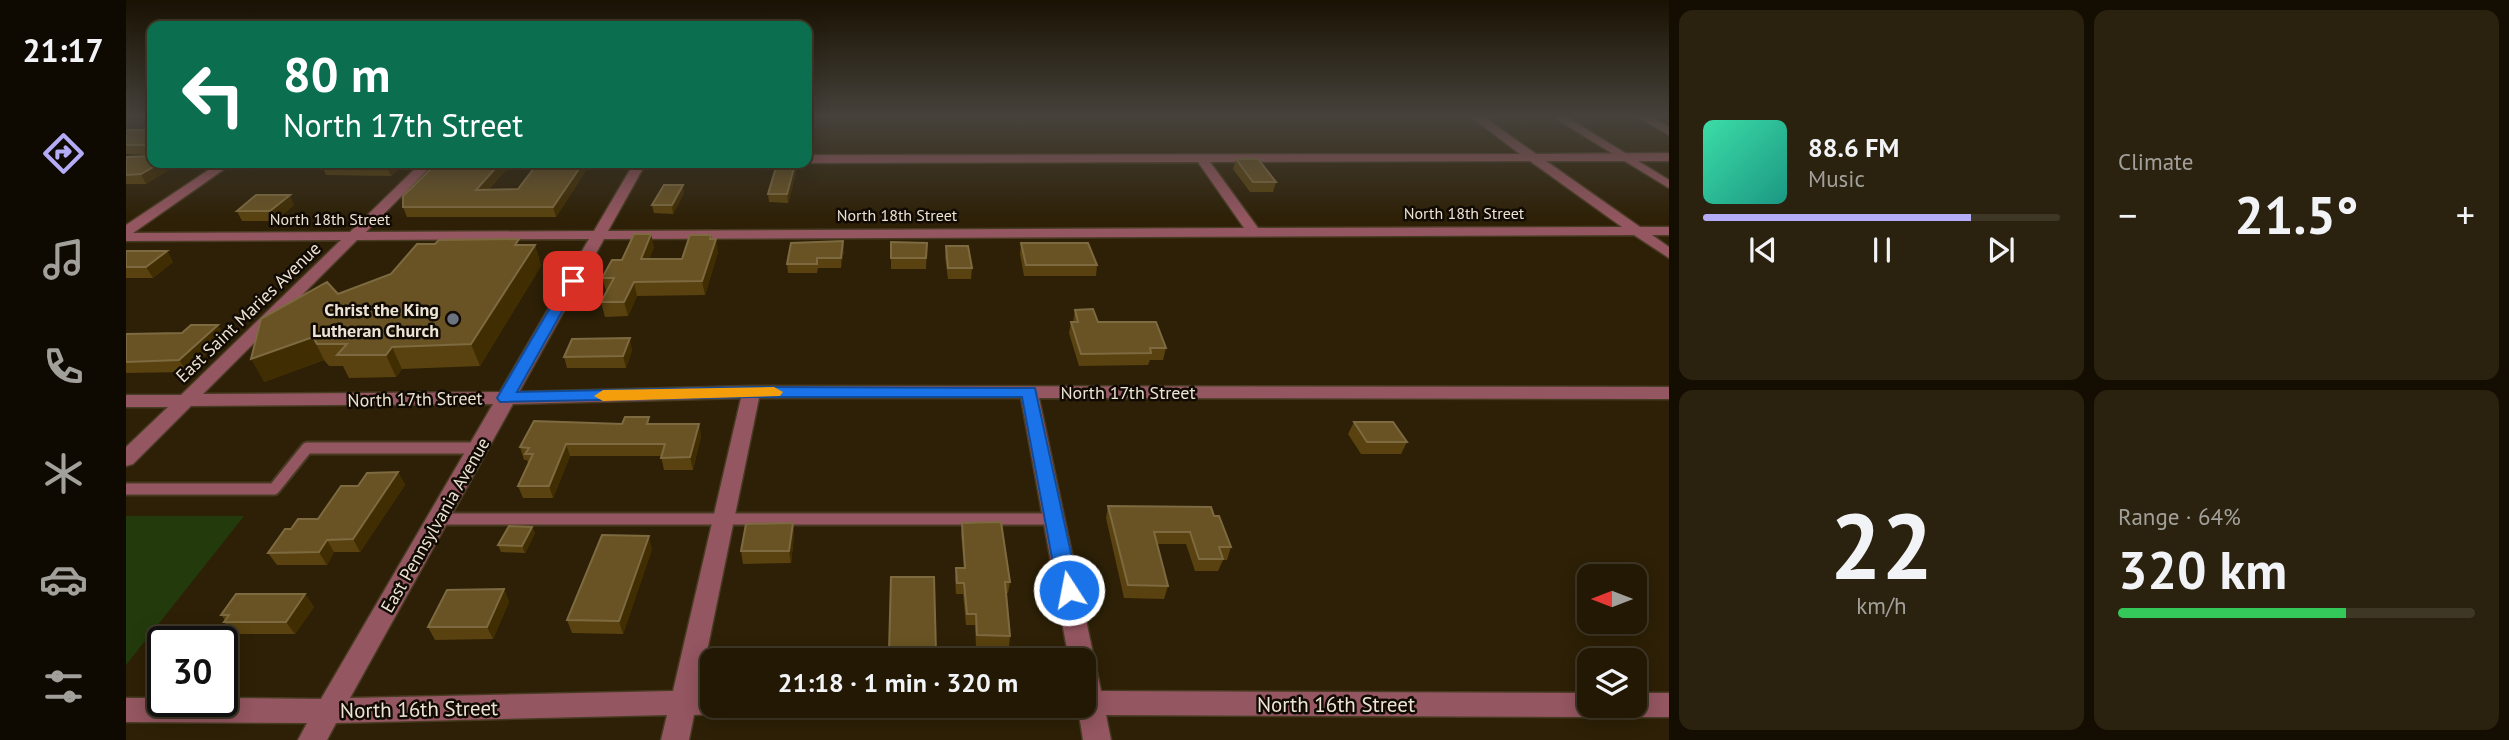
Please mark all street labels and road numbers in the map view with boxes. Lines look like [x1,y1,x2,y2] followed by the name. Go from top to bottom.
[1404,203,1525,223] street label: North 18th Street
[837,205,958,225] street label: North 18th Street
[270,209,391,229] street label: North 18th Street
[171,237,325,387] street label: East Saint Maries Avenue
[1060,381,1196,404] street label: North 17th Street
[347,386,483,412] street label: North 17th Street
[375,433,495,617] street label: East Pennsylvania Avenue
[1257,691,1415,718] street label: North 16th Street
[340,694,498,724] street label: North 16th Street

